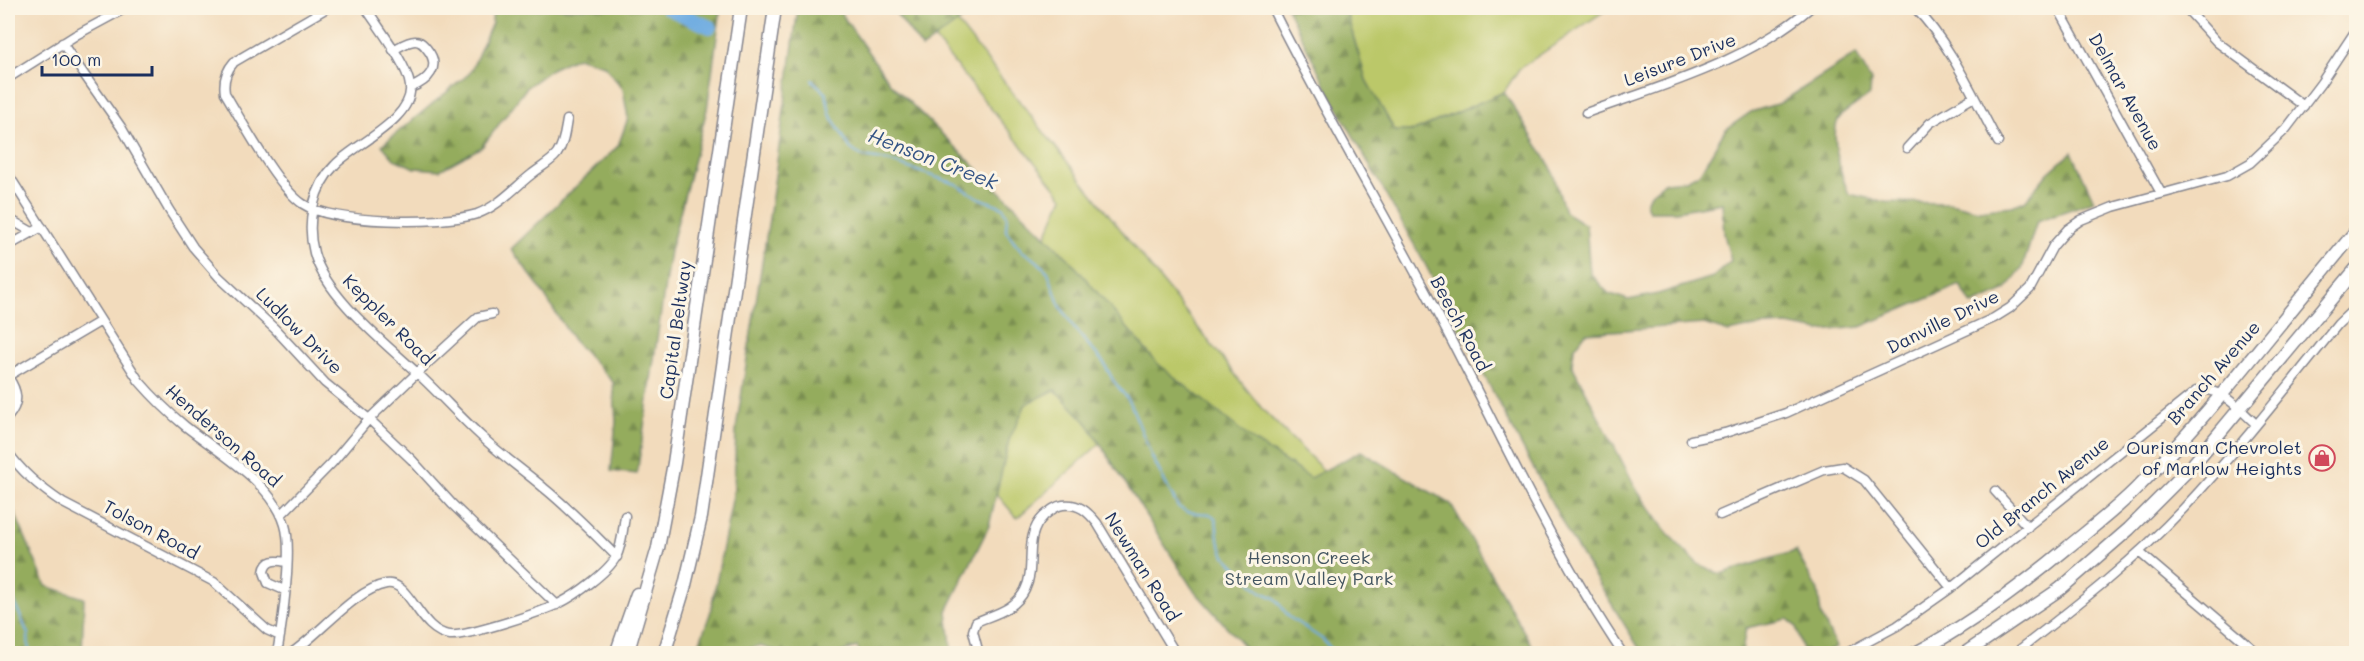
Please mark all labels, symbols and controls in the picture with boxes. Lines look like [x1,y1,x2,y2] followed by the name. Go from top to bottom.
[1620,27,1739,91] street label: Leisure Drive
[2084,29,2168,154] street label: Delmar Avenue
[42,39,152,77] scale bar
[51,47,101,71] text: 100 m
[865,121,1002,195] water label: Henson Creek
[653,259,697,401] street label: Capital Beltway
[338,269,439,370] street label: Keppler Road
[1426,272,1496,375] street label: Beech Road
[251,282,348,379] street label: Ludlow Drive
[1882,284,2003,359] street label: Danville Drive
[2161,315,2265,429] street label: Branch Avenue
[161,378,286,492] street label: Henderson Road
[1969,431,2113,554] street label: Old Branch Avenue
[2126,435,2302,480] place label: Ourisman Chevrolet of Marlow Heights
[2307,443,2337,473] shop icon: Ourisman Chevrolet of Marlow Heights
[99,494,204,564] street label: Tolson Road
[1100,507,1186,626] street label: Newman Road
[1225,545,1393,590] park label: Henson Creek Stream Valley Park

